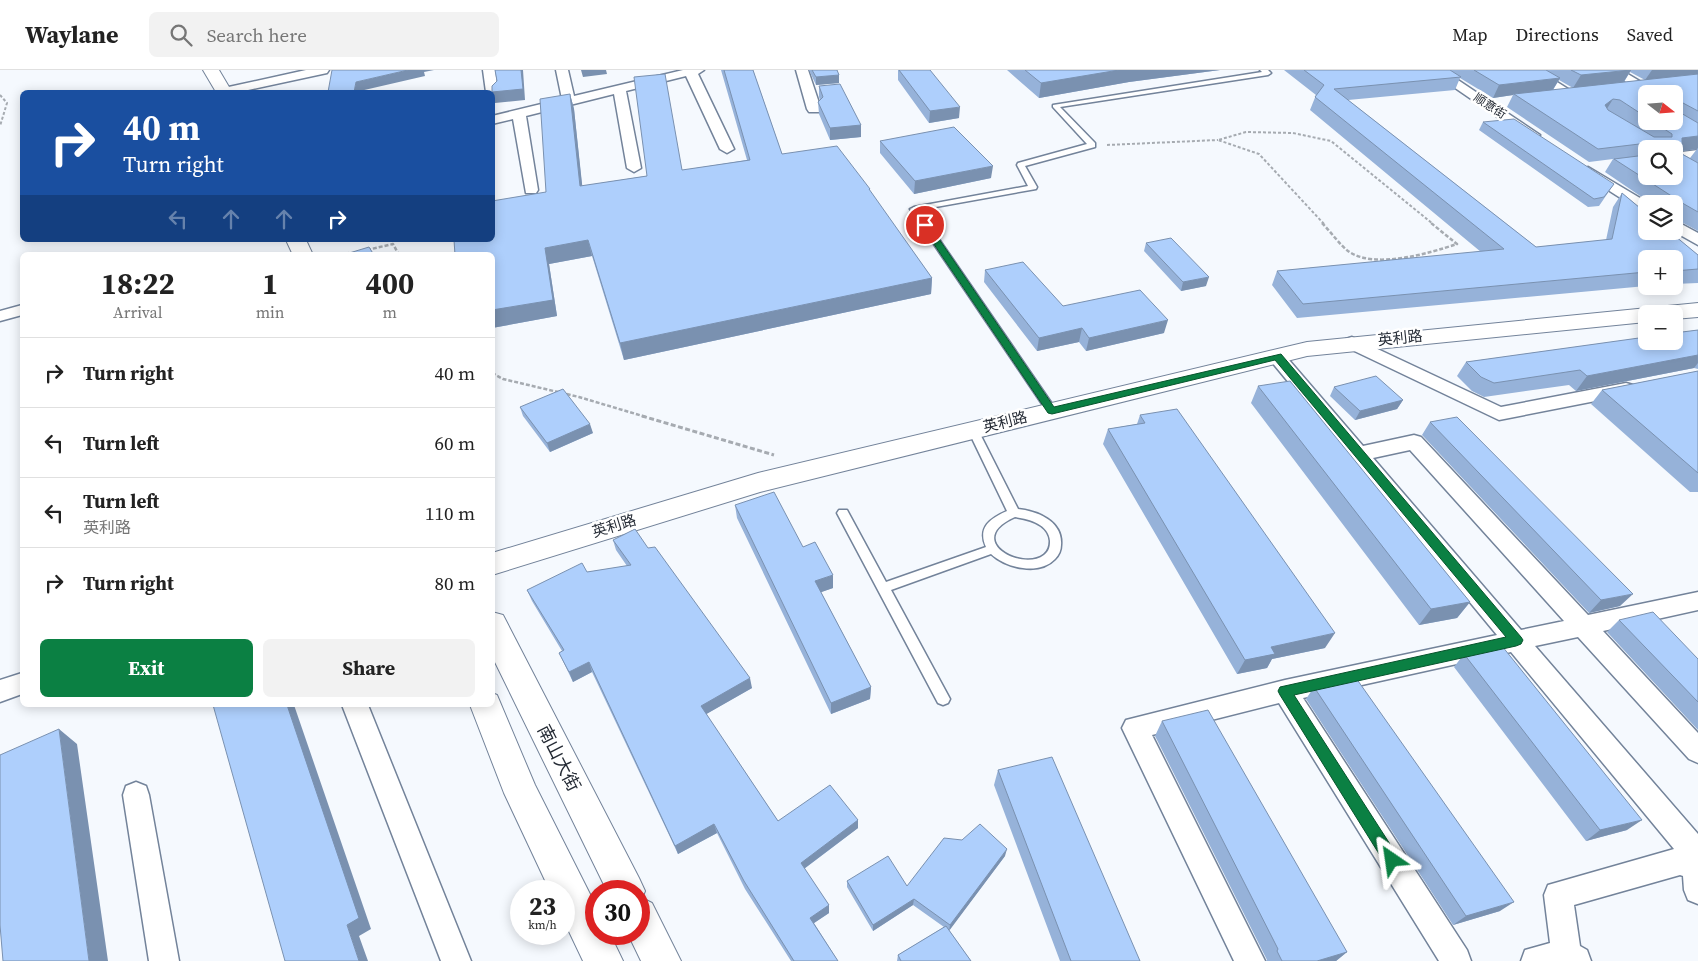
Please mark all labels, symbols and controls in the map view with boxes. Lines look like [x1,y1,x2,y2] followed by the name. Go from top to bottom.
[149,12,499,57] search box
[25,18,119,51] text: Waylane
[167,21,195,49] icon: search
[207,22,307,48] text: Search here
[1452,22,1488,47] text: Map
[1516,22,1599,47] text: Directions
[1627,22,1673,47] text: Saved
[1638,85,1682,130] north arrow
[1638,85,1683,350] map controls
[1471,89,1509,123] street label: 顺意街
[123,104,200,152] text: 40 m
[40,110,105,175] icon: right
[1638,140,1683,185] button: search
[123,149,224,179] text: Turn right
[1638,195,1683,240] button: layers
[904,204,946,246] pin
[164,205,192,233] icon: left
[217,205,245,233] icon: ahead
[270,205,298,233] icon: ahead
[323,205,351,233] icon: right
[911,211,939,239] icon: arrive
[1638,250,1683,295] button: +
[101,263,175,304] text: 18:22
[262,263,278,304] text: 1
[365,263,414,304] text: 400
[113,301,163,323] text: Arrival
[256,301,285,323] text: min
[383,301,397,323] text: m
[1638,305,1683,350] button: −
[1376,325,1423,350] street label: 英利路
[40,359,68,387] icon: right
[83,360,174,386] text: Turn right
[434,360,475,386] text: 40 m
[980,406,1029,437] street label: 英利路
[40,429,68,457] icon: left
[83,430,159,456] text: Turn left
[434,430,475,456] text: 60 m
[83,488,159,514] text: Turn left
[40,499,68,527] icon: left
[425,500,475,526] text: 110 m
[589,509,638,542] street label: 英利路
[83,516,131,538] text: 英利路
[40,569,68,597] icon: right
[83,570,174,596] text: Turn right
[434,570,475,596] text: 80 m
[40,639,253,697] button: Exit
[263,639,475,697] button: Share
[532,720,587,796] street label: 南山大街
[1365,833,1417,885] position arrow
[585,880,650,945] speed limit sign: 30
[529,889,556,923] text: 23
[528,917,557,933] text: km/h

